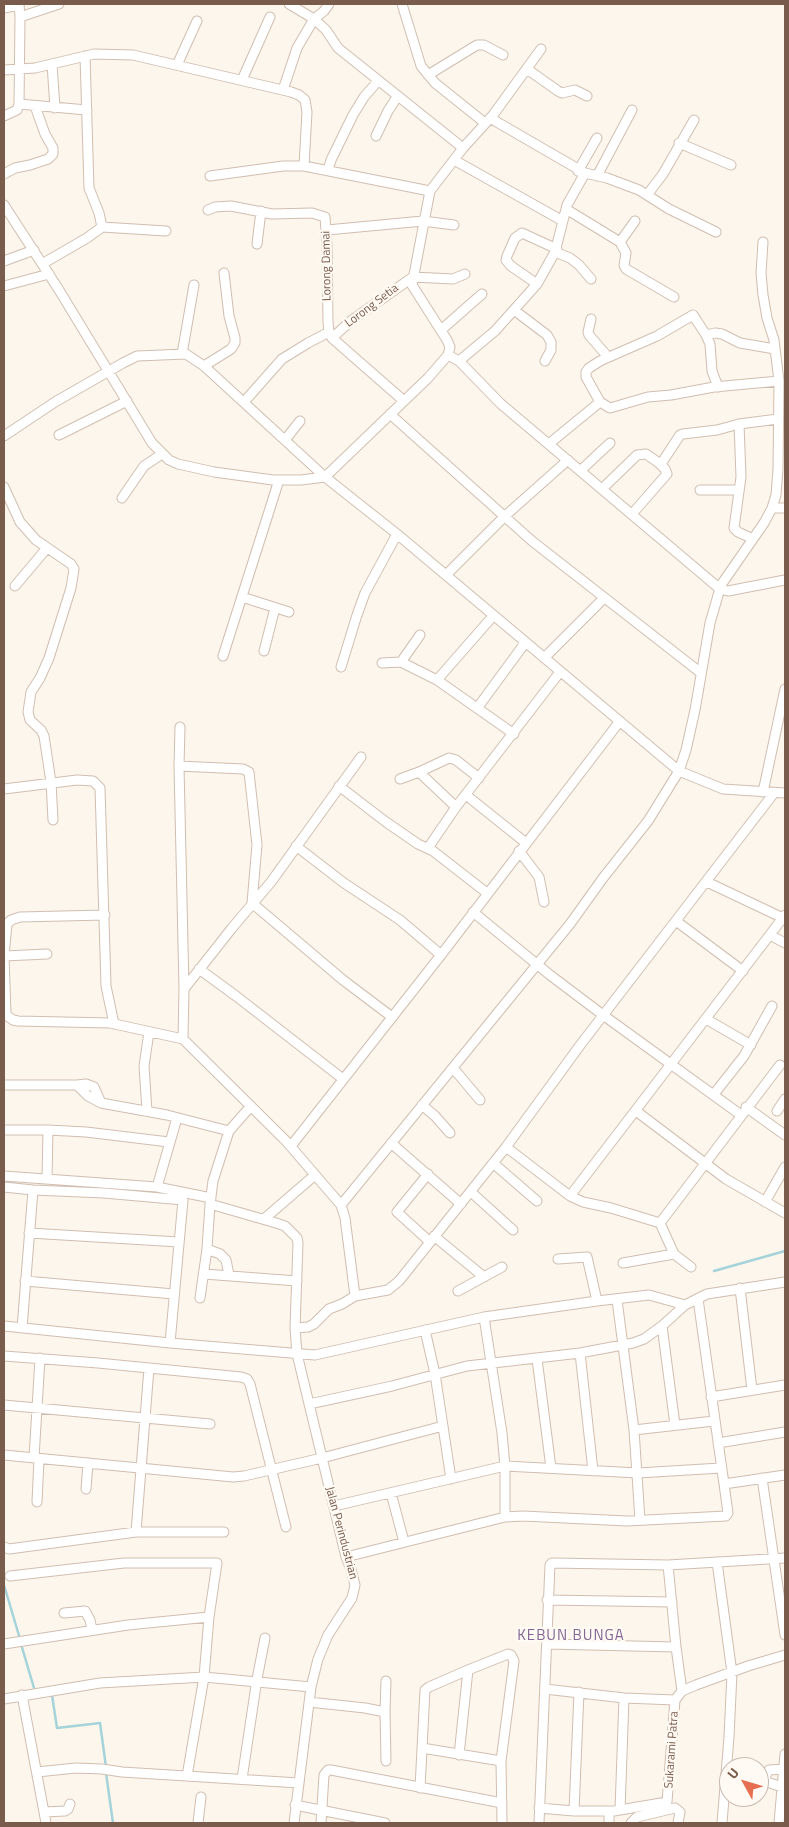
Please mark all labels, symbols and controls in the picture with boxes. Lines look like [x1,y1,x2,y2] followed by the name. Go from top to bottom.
[319,231,335,301] street label: Lorong Damai
[343,281,401,331] street label: Lorong Setia
[322,1485,360,1581] street label: Jalan Perindustrian
[516,1627,626,1645] district label: KEBUN BUNGA
[662,1711,682,1789] street label: Sukarami Patra
[719,1757,769,1807] north arrow
[722,1763,744,1783] text: U

